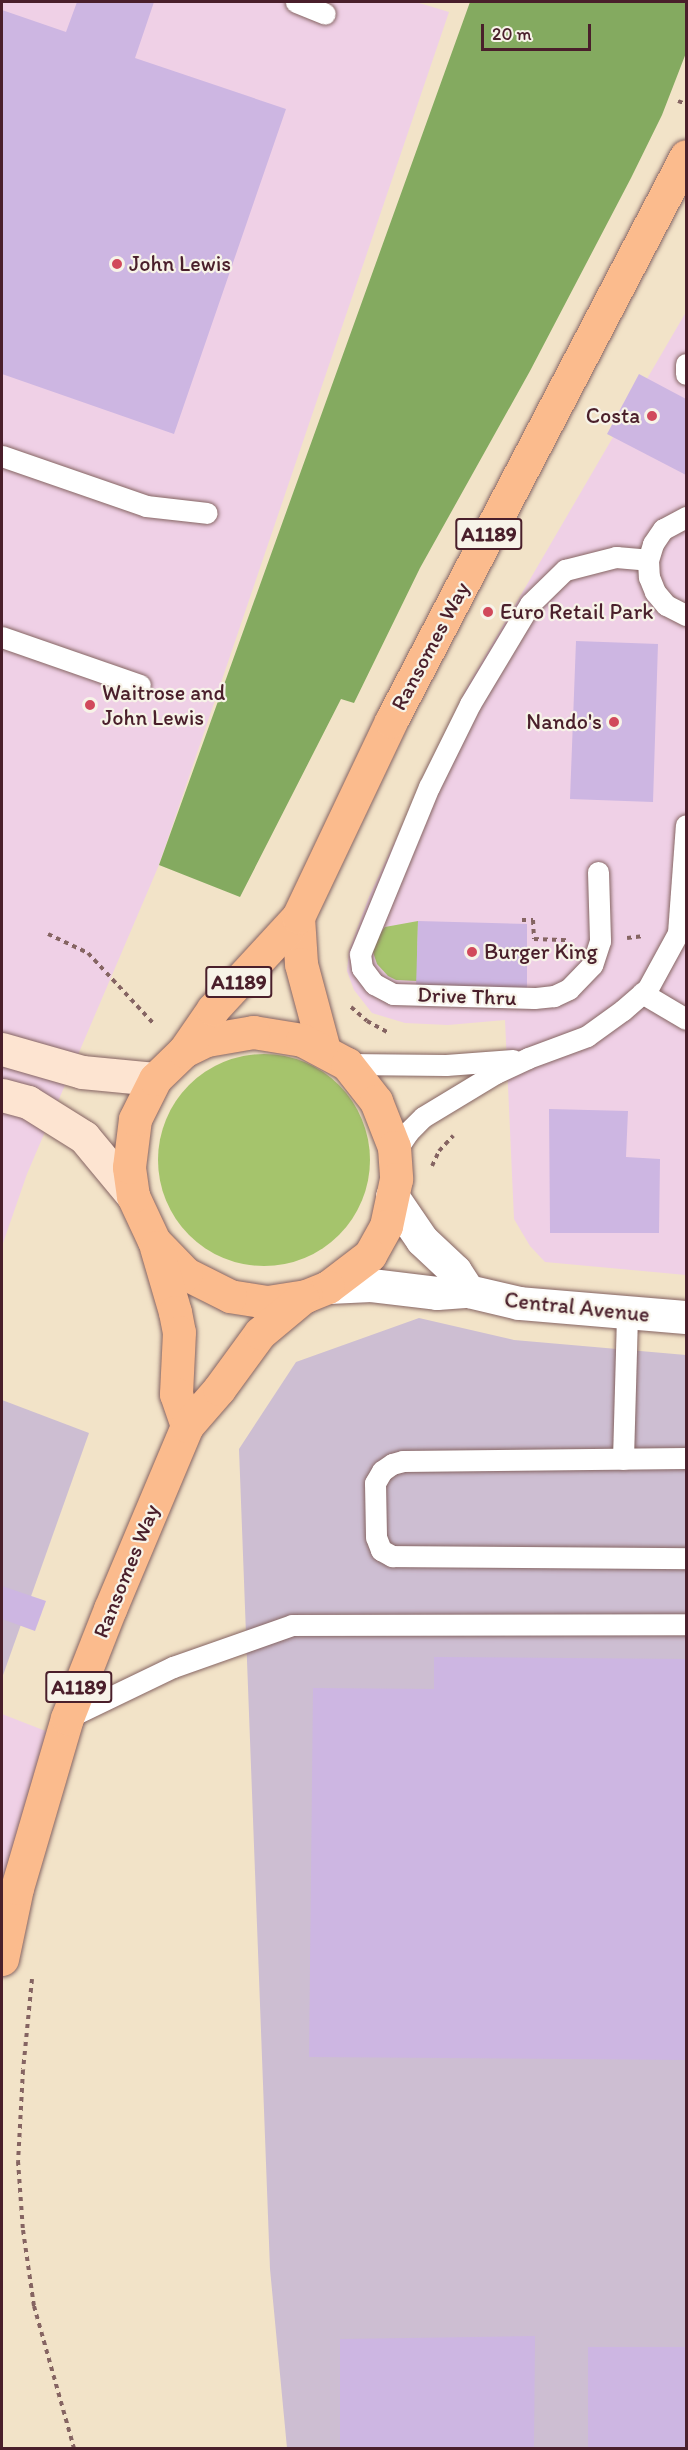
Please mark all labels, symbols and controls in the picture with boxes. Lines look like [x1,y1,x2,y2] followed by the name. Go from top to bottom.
[484,12,594,50] scale bar
[492,23,532,45] text: 20 m
[129,251,231,277] place label: John Lewis
[110,257,124,271] marker: John Lewis
[586,403,640,429] place label: Costa
[645,409,659,423] marker: Costa
[454,516,524,552] road number: A1189
[385,577,475,715] street label: Ransomes Way
[500,599,652,625] place label: Euro Retail Park
[481,605,495,619] marker: Euro Retail Park
[102,679,226,730] place label: Waitrose and John Lewis
[83,698,97,712] marker: Waitrose and John Lewis
[526,709,602,735] place label: Nando's
[607,715,621,729] marker: Nando's
[484,939,598,965] place label: Burger King
[465,945,479,959] marker: Burger King
[204,964,274,1000] road number: A1189
[417,981,517,1011] street label: Drive Thru
[504,1286,650,1328] street label: Central Avenue
[87,1500,165,1642] street label: Ransomes Way
[44,1669,113,1705] road number: A1189

